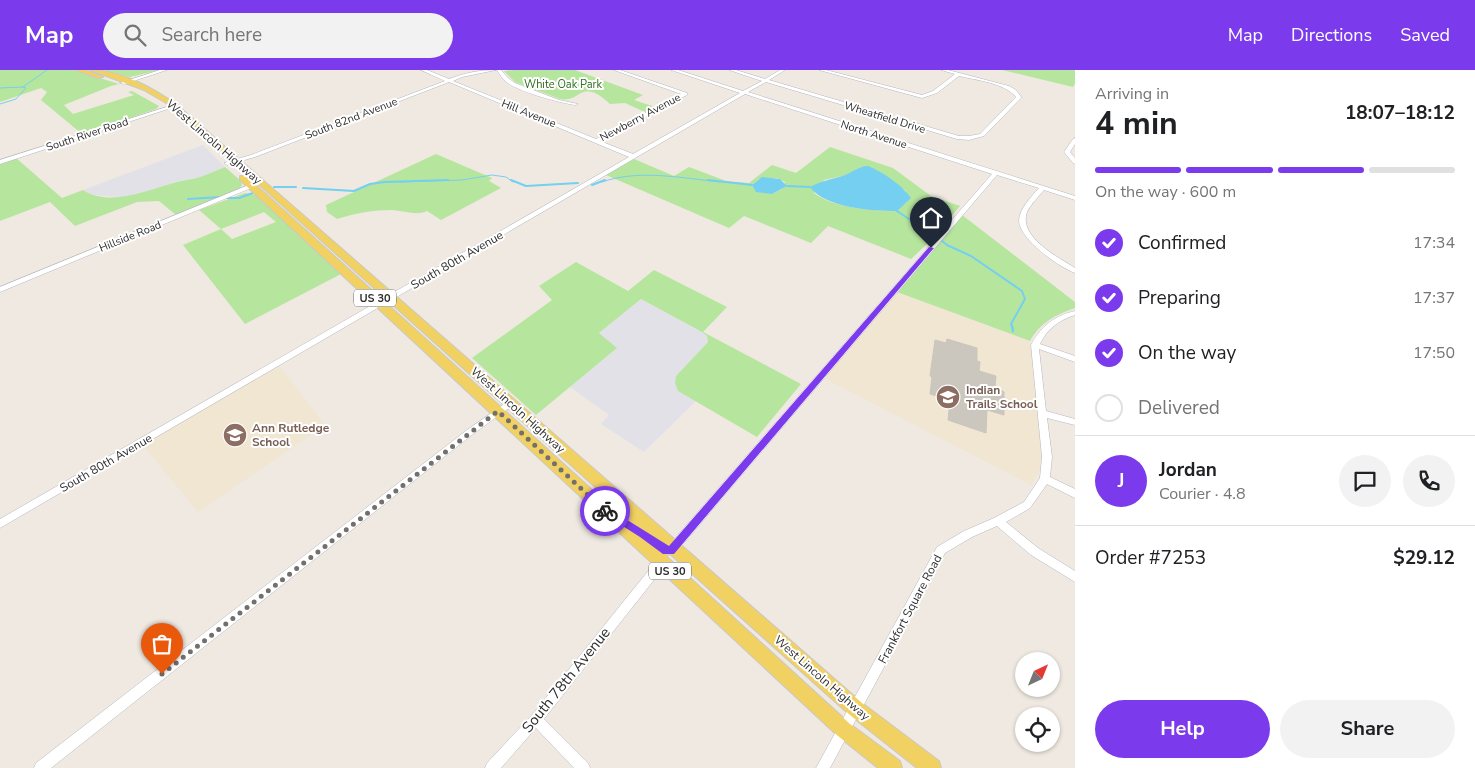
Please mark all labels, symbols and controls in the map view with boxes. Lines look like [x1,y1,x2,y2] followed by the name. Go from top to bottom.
[103,13,453,58] search box
[25,19,73,51] text: Map
[121,21,149,49] icon: search
[161,22,262,48] text: Search here
[1228,23,1263,47] text: Map
[1291,23,1372,47] text: Directions
[1400,23,1450,47] text: Saved
[524,77,602,92] park label: White Oak Park
[1095,83,1169,105] text: Arriving in
[597,90,683,145] street label: Newberry Avenue
[303,94,400,143] street label: South 82nd Avenue
[163,96,266,189] street label: West Lincoln Highway
[499,96,559,131] street label: Hill Avenue
[842,98,928,137] street label: Wheatfield Drive
[1345,100,1455,126] text: 18:07–18:12
[1095,102,1178,145] text: 4 min
[44,114,130,155] street label: South River Road
[839,117,909,152] street label: North Avenue
[1095,181,1236,203] text: On the way · 600 m
[910,197,952,248] pin
[917,204,945,232] icon: home
[97,217,164,256] street label: Hillside Road
[408,227,506,293] street label: South 80th Avenue
[1095,229,1123,257] icon: check
[1138,230,1226,256] text: Confirmed
[1413,232,1455,254] text: 17:34
[1095,284,1123,312] icon: check
[1138,285,1221,311] text: Preparing
[1413,287,1455,309] text: 17:37
[354,290,396,307] road number: US 30
[1095,339,1123,367] icon: check
[1138,340,1236,366] text: On the way
[1413,342,1455,364] text: 17:50
[467,363,569,457] street label: West Lincoln Highway
[966,382,1038,412] place label: Indian Trails School
[935,384,961,410] school or university icon: Indian Trails School
[1138,395,1220,421] text: Delivered
[252,420,330,450] place label: Ann Rutledge School
[222,422,248,448] school or university icon: Ann Rutledge School
[57,430,155,496] street label: South 80th Avenue
[1339,455,1391,507] button: chat
[1403,455,1455,507] button: phone
[1159,457,1217,483] text: Jordan
[1118,468,1124,494] text: J
[1159,483,1245,505] text: Courier · 4.8
[580,486,630,536] courier
[591,497,619,525] icon: bike
[1095,545,1206,571] text: Order #7253
[1393,545,1455,571] text: $29.12
[874,552,946,666] street label: Frankfort Square Road
[649,562,691,580] road number: US 30
[141,623,183,674] pin
[517,623,615,737] street label: South 78th Avenue
[148,630,176,658] icon: bag
[771,632,874,725] street label: West Lincoln Highway
[1015,652,1060,698] north arrow
[1015,652,1060,752] map controls
[1095,700,1270,758] button: Help
[1280,700,1455,758] button: Share
[1015,707,1060,752] button: locate

